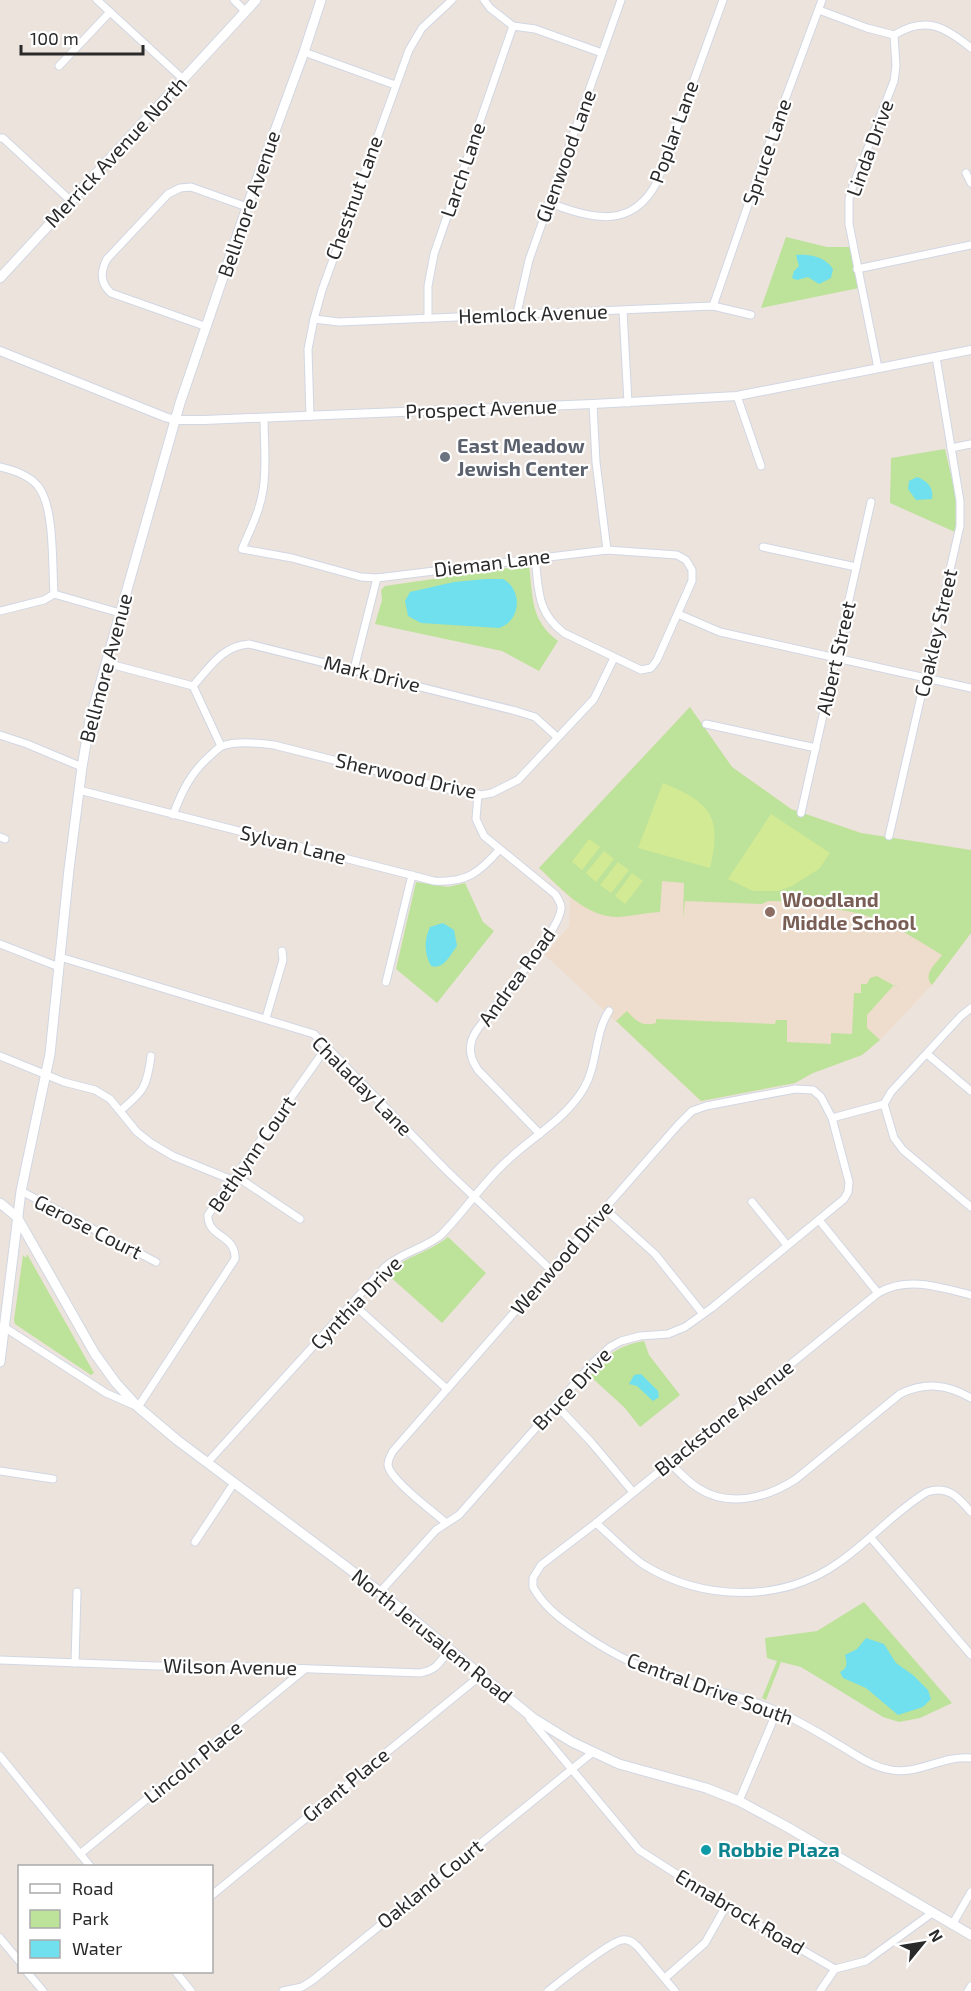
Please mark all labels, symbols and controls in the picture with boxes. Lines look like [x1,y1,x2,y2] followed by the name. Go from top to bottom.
[21,18,142,56] scale bar
[30,27,79,49] text: 100 m
[39,71,191,232] street label: Merrick Avenue North
[643,77,703,186] street label: Poplar Lane
[530,86,600,225] street label: Glenwood Lane
[737,95,795,208] street label: Spruce Lane
[840,96,898,199] street label: Linda Drive
[435,119,489,220] street label: Larch Lane
[212,127,284,280] street label: Bellmore Avenue
[320,132,387,263] street label: Chestnut Lane
[458,298,608,328] street label: Hemlock Avenue
[405,393,557,423] street label: Prospect Avenue
[457,433,589,480] place label: East Meadow Jewish Center
[438,450,452,464] marker: East Meadow Jewish Center
[432,543,551,581] street label: Dieman Lane
[909,566,962,699] street label: Coakley Street
[74,591,136,745] street label: Bellmore Avenue
[810,598,860,717] street label: Albert Street
[322,649,423,697] street label: Mark Drive
[333,747,479,803] street label: Sherwood Drive
[238,819,349,869] street label: Sylvan Lane
[782,887,916,934] place label: Woodland Middle School
[763,905,777,919] marker: Woodland Middle School
[473,923,560,1030] street label: Andrea Road
[308,1030,418,1140] street label: Chaladay Lane
[202,1091,300,1216] street label: Bethlynn Court
[31,1189,147,1264] street label: Gerose Court
[505,1195,617,1319] street label: Wenwood Drive
[305,1251,406,1354] street label: Cynthia Drive
[527,1342,616,1435] street label: Bruce Drive
[649,1354,798,1481] street label: Blackstone Avenue
[348,1563,518,1707] street label: North Jerusalem Road
[624,1647,797,1729] street label: Central Drive South
[163,1653,297,1679] street label: Wilson Avenue
[139,1714,246,1808] street label: Lincoln Place
[297,1742,393,1826] street label: Grant Place
[372,1833,487,1933] street label: Oakland Court
[718,1837,840,1861] place label: Robbie Plaza
[699,1843,713,1857] marker: Robbie Plaza
[672,1863,809,1959] street label: Ennabrock Road
[18,1865,213,1973] legend
[72,1877,113,1899] text: Road
[72,1907,109,1929] text: Park
[893,1913,953,1973] north arrow
[925,1925,948,1945] text: N
[72,1937,122,1959] text: Water

